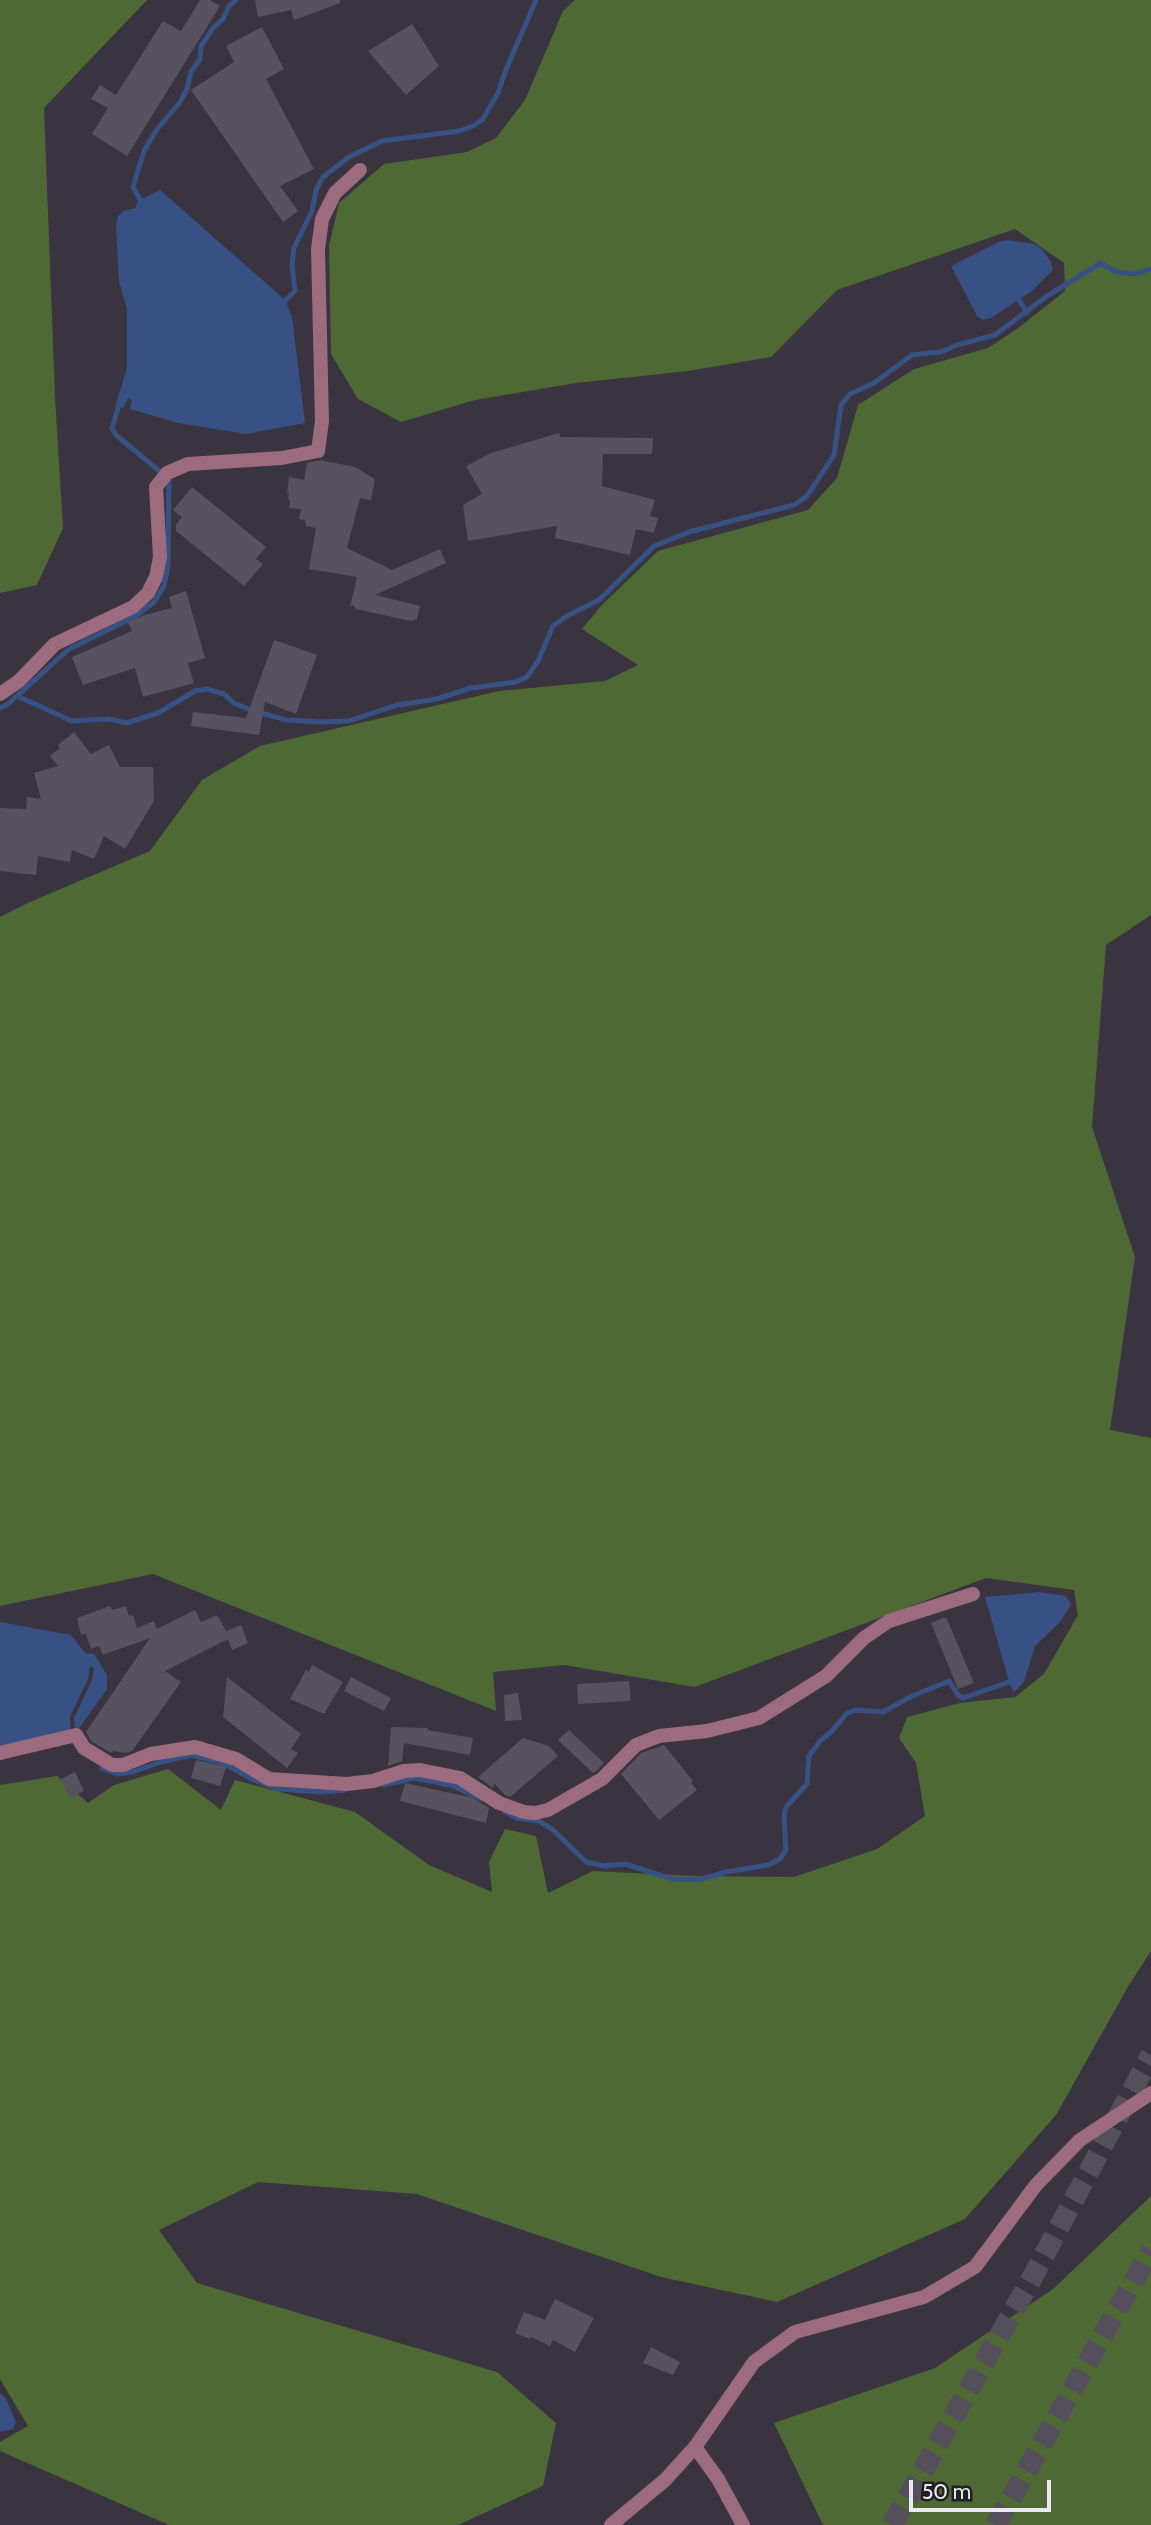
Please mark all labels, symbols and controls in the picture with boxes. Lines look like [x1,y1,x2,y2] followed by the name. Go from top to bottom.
[913,2466,1055,2510] scale bar
[922,2479,971,2504] text: 50 m

